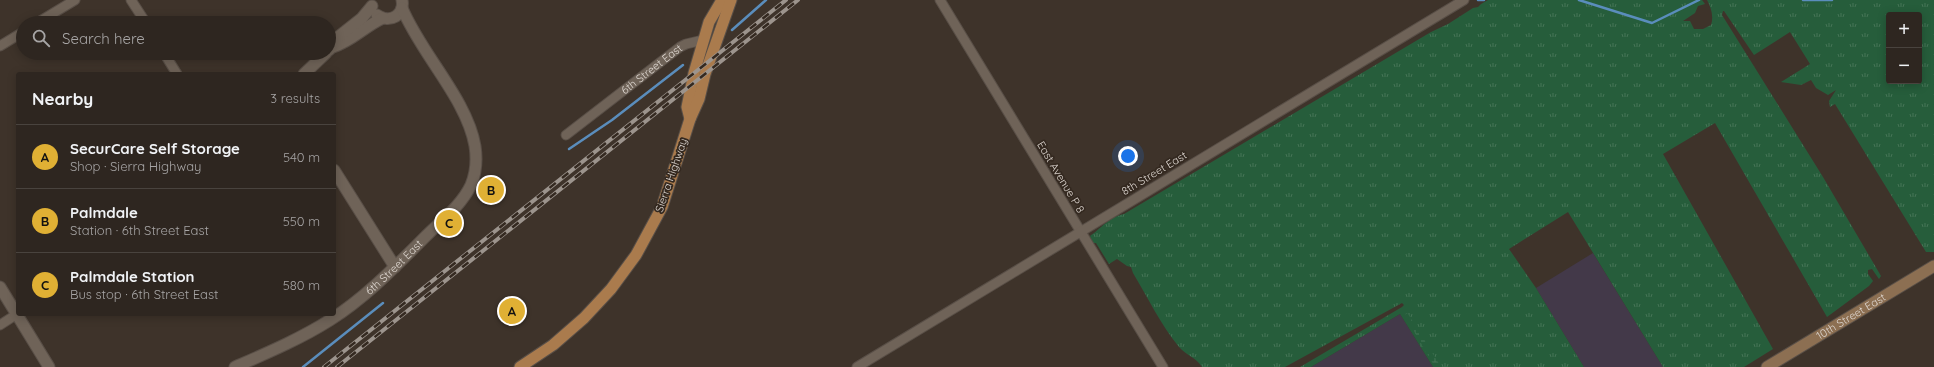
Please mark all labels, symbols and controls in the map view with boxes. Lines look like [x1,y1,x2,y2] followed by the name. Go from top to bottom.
[1886,12,1922,84] map controls
[1886,12,1922,48] button: +
[16,16,336,60] search box
[30,27,52,49] icon: search
[62,29,145,48] text: Search here
[618,41,685,97] street label: 6th Street East
[1886,48,1922,84] button: −
[32,88,93,109] text: Nearby
[270,90,320,106] text: 3 results
[652,136,690,214] street label: Sierra Highway
[70,139,240,158] text: SecurCare Self Storage
[1034,139,1088,215] street label: East Avenue P 8
[1118,146,1138,166] your location
[1119,148,1189,198] street label: 8th Street East
[41,149,49,165] text: A
[283,149,320,165] text: 540 m
[70,158,202,174] text: Shop · Sierra Highway
[478,175,504,205] pin: B
[70,203,138,222] text: Palmdale
[436,208,462,238] pin: C
[41,213,49,229] text: B
[283,213,320,229] text: 550 m
[70,222,209,238] text: Station · 6th Street East
[362,237,425,298] street label: 6th Street East
[70,267,195,286] text: Palmdale Station
[41,277,49,293] text: C
[283,277,320,293] text: 580 m
[70,286,219,302] text: Bus stop · 6th Street East
[1814,290,1888,343] street label: 10th Street East
[499,296,525,326] pin: A

